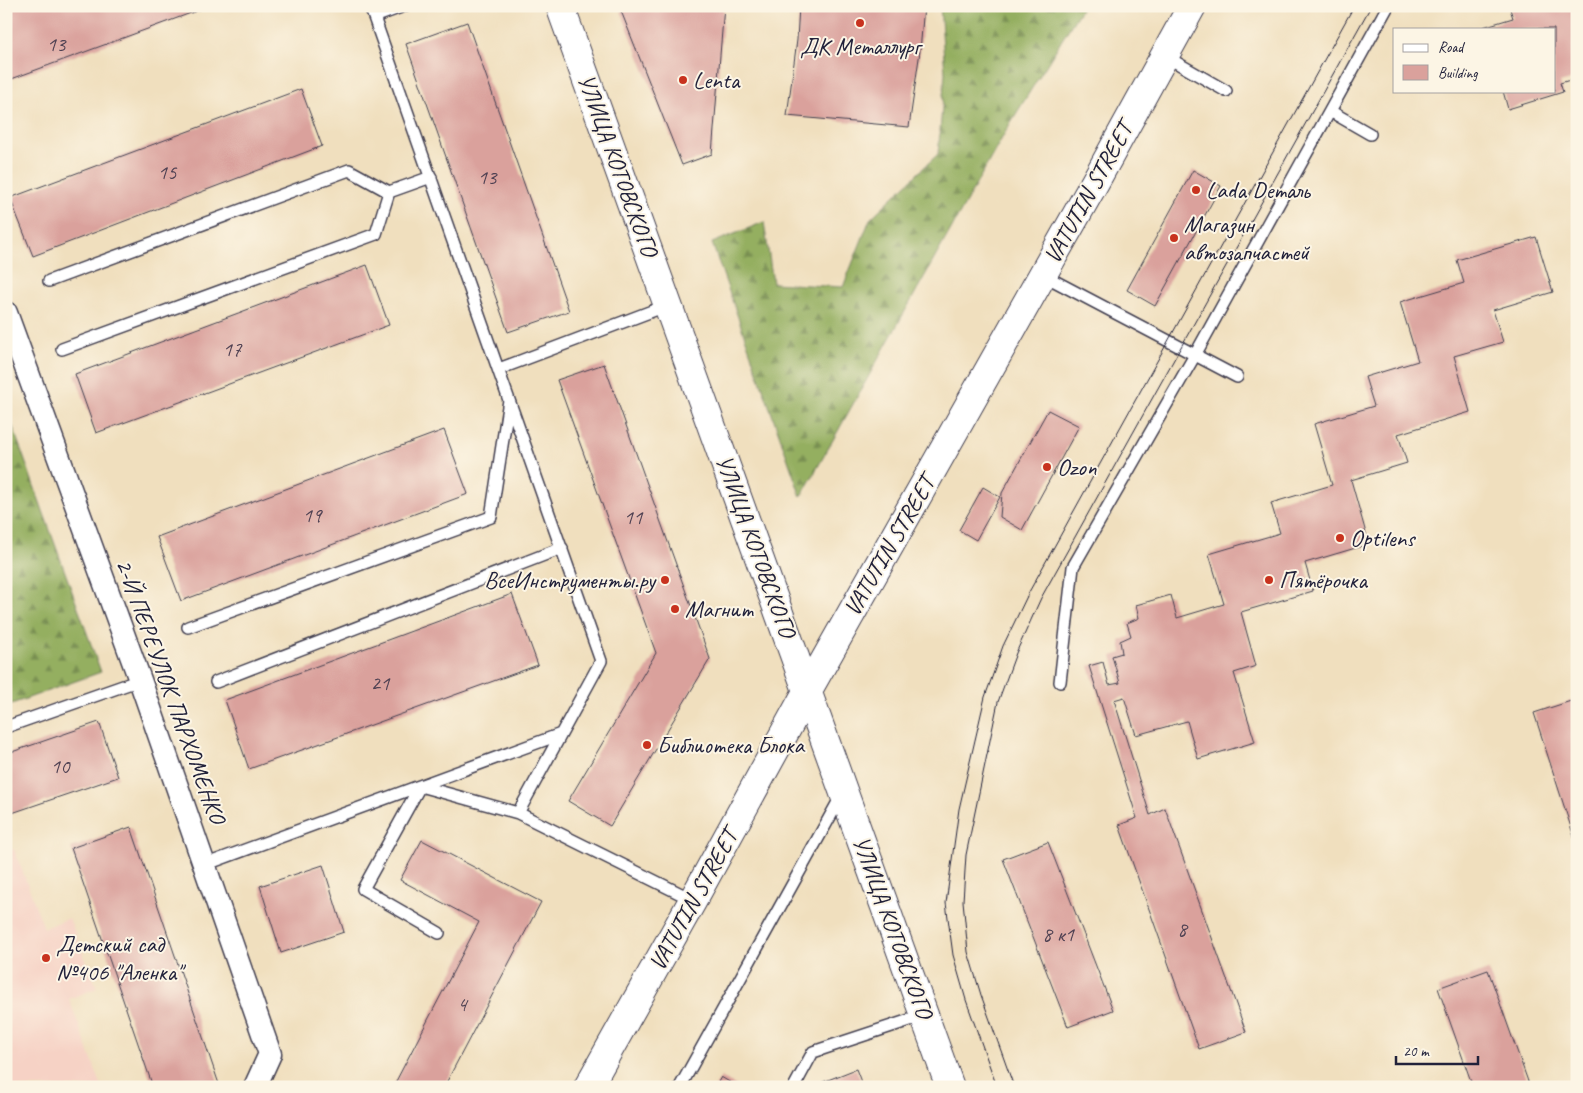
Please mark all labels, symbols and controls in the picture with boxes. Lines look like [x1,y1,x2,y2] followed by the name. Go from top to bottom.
[854,17,866,29] marker: ДК Металлург
[1393,28,1556,92] legend
[47,31,67,57] house number: 13
[800,31,923,61] place label: ДК Металлург
[1438,38,1465,57] text: Road
[1438,64,1478,83] text: Building
[693,65,741,95] place label: Lenta
[571,70,666,263] street label: УЛИЦА КОТОВСКОГО
[677,74,689,86] marker: Lenta
[1037,112,1142,269] street label: VATUTIN STREET
[158,159,178,185] house number: 15
[478,164,498,190] house number: 13
[1206,175,1311,205] place label: Lada Dеталь
[1190,184,1202,196] marker: Lada Dеталь
[1184,209,1311,267] place label: Магазин автозапчастей
[1168,232,1180,244] marker: Магазин автозапчастей
[223,336,243,362] house number: 17
[709,451,804,644] street label: УЛИЦА КОТОВСКОГО
[1057,452,1097,482] place label: Ozon
[1041,461,1053,473] marker: Ozon
[837,466,944,621] street label: VATUTIN STREET
[303,502,323,528] house number: 19
[624,504,644,530] house number: 11
[1350,523,1416,553] place label: Optilens
[1334,532,1346,544] marker: Optilens
[109,555,234,829] street label: 2-Й ПЕРЕУЛОК ПАРХОМЕНКО
[484,565,657,595] place label: ВсеИнструменты.ру
[1279,565,1368,595] place label: Пятёрочка
[659,574,671,586] marker: ВсеИнструменты.ру
[1263,574,1275,586] marker: Пятёрочка
[685,594,754,624] place label: Магнит
[669,603,681,615] marker: Магнит
[371,670,391,696] house number: 21
[657,730,806,760] place label: Библиотека Блока
[641,739,653,751] marker: Библиотека Блока
[51,753,71,779] house number: 10
[642,819,747,976] street label: VATUTIN STREET
[846,832,941,1025] street label: УЛИЦА КОТОВСКОГО
[1177,916,1189,942] house number: 8
[1042,921,1075,947] house number: 8 к1
[56,929,187,987] place label: Детский сад №406 "Аленка"
[40,952,52,964] marker: Детский сад №406 "Аленка"
[457,991,469,1017] house number: 4
[1396,1033,1478,1065] scale bar
[1403,1042,1430,1061] text: 20 m

